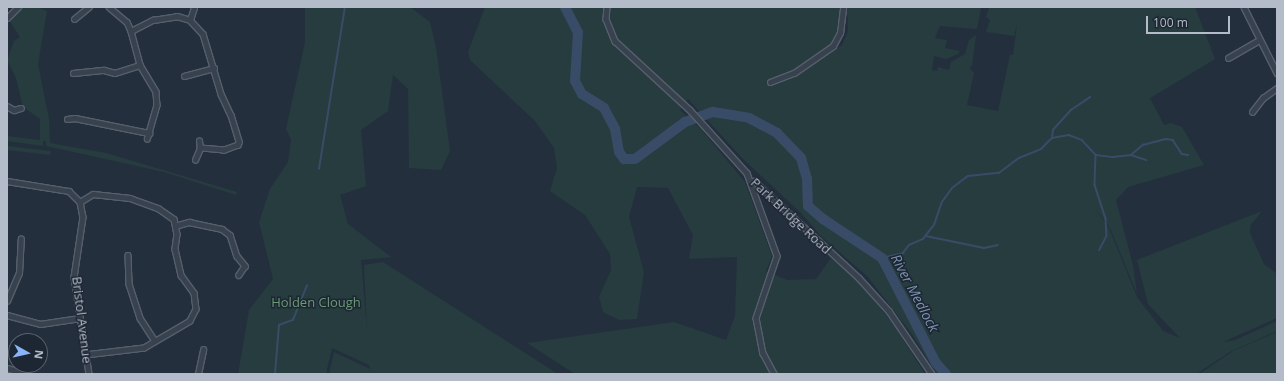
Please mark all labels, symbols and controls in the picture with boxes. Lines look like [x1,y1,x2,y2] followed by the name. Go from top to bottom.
[1148,8,1232,34] scale bar
[1153,14,1188,31] text: 100 m
[748,175,834,257] street label: Park Bridge Road
[888,251,942,335] water label: River Medlock
[69,276,95,364] street label: Bristol Avenue
[271,294,361,310] park label: Holden Clough
[8,333,48,373] north arrow
[31,349,47,360] text: N

